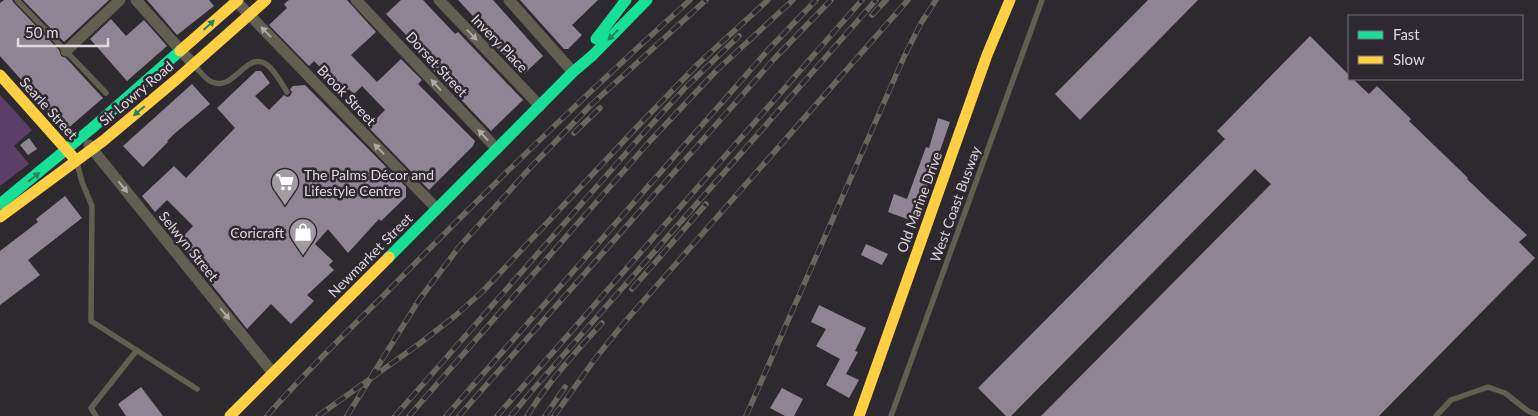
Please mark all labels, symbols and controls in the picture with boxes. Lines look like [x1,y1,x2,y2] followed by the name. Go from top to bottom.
[468,10,532,76] street label: Invery Place
[18,15,108,47] scale bar
[1348,15,1523,80] legend
[203,19,215,31] one-way arrow
[25,23,59,41] text: 50 m
[1393,25,1420,43] text: Fast
[260,26,272,38] one-way arrow
[403,28,471,100] street label: Dorset Street
[466,29,478,41] one-way arrow
[608,29,620,41] one-way arrow
[1393,50,1425,68] text: Slow
[96,57,176,129] street label: Sir Lowry Road
[314,61,380,129] street label: Brook Street
[17,73,81,143] street label: Searle Street
[430,79,442,91] one-way arrow
[133,105,146,116] one-way arrow
[477,129,489,141] one-way arrow
[373,143,385,155] one-way arrow
[926,143,984,264] street label: West Coast Busway
[893,149,945,255] street label: Old Marine Drive
[304,166,434,199] place label: The Palms Décor and Lifestyle Centre
[270,167,300,206] supermarket icon: The Palms Décor and Lifestyle Centre
[27,172,40,183] one-way arrow
[117,180,128,193] one-way arrow
[156,208,222,284] street label: Selwyn Street
[324,209,416,301] street label: Newmarket Street
[288,217,318,256] shop icon: Coricraft
[230,224,284,241] place label: Coricraft
[219,307,230,320] one-way arrow

